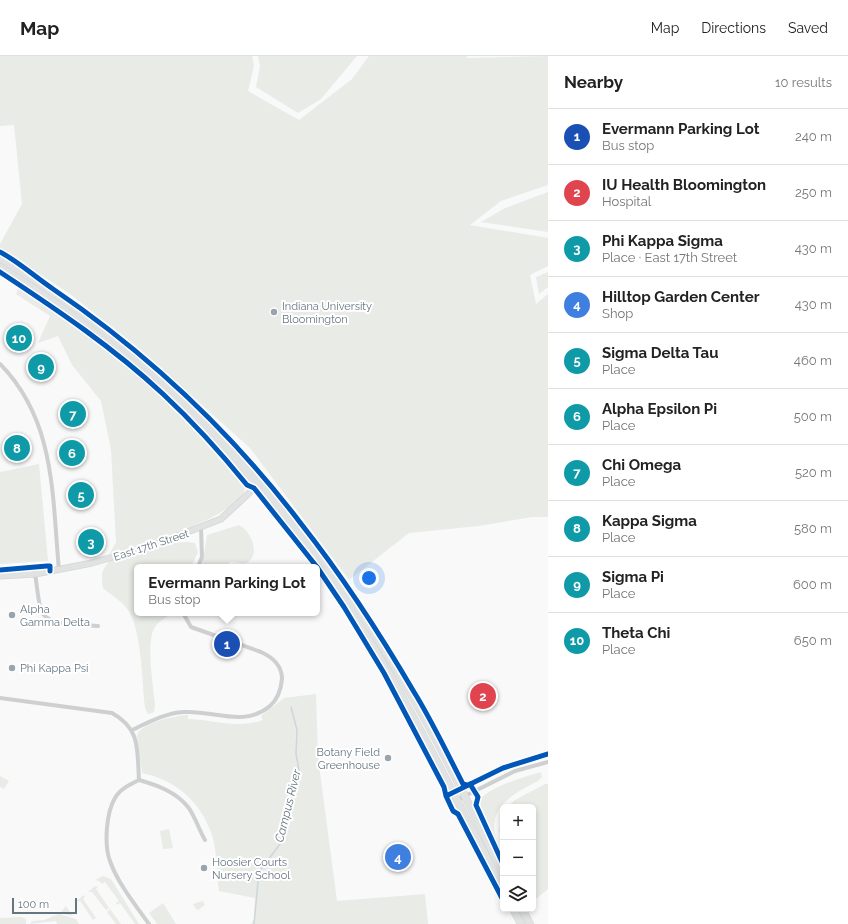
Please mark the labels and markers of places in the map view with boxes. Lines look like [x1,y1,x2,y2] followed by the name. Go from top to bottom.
[282,300,372,326] place label: Indiana University Bloomington
[269,307,279,317] marker: Indiana University Bloomington
[6,323,32,353] pin: 10
[28,352,54,382] pin: 9
[60,399,86,429] pin: 7
[4,433,30,463] pin: 8
[59,438,85,468] pin: 6
[68,480,94,510] pin: 5
[78,527,104,557] pin: 3
[20,603,90,629] place label: Alpha Gamma Delta
[7,610,17,620] marker: Alpha Gamma Delta
[214,629,240,659] pin: 1
[20,662,88,675] place label: Phi Kappa Psi
[7,663,17,673] marker: Phi Kappa Psi
[470,681,496,711] pin: 2
[317,746,381,772] place label: Botany Field Greenhouse
[383,753,393,763] marker: Botany Field Greenhouse
[385,842,411,872] pin: 4
[212,856,290,882] place label: Hoosier Courts Nursery School
[199,863,209,873] marker: Hoosier Courts Nursery School

